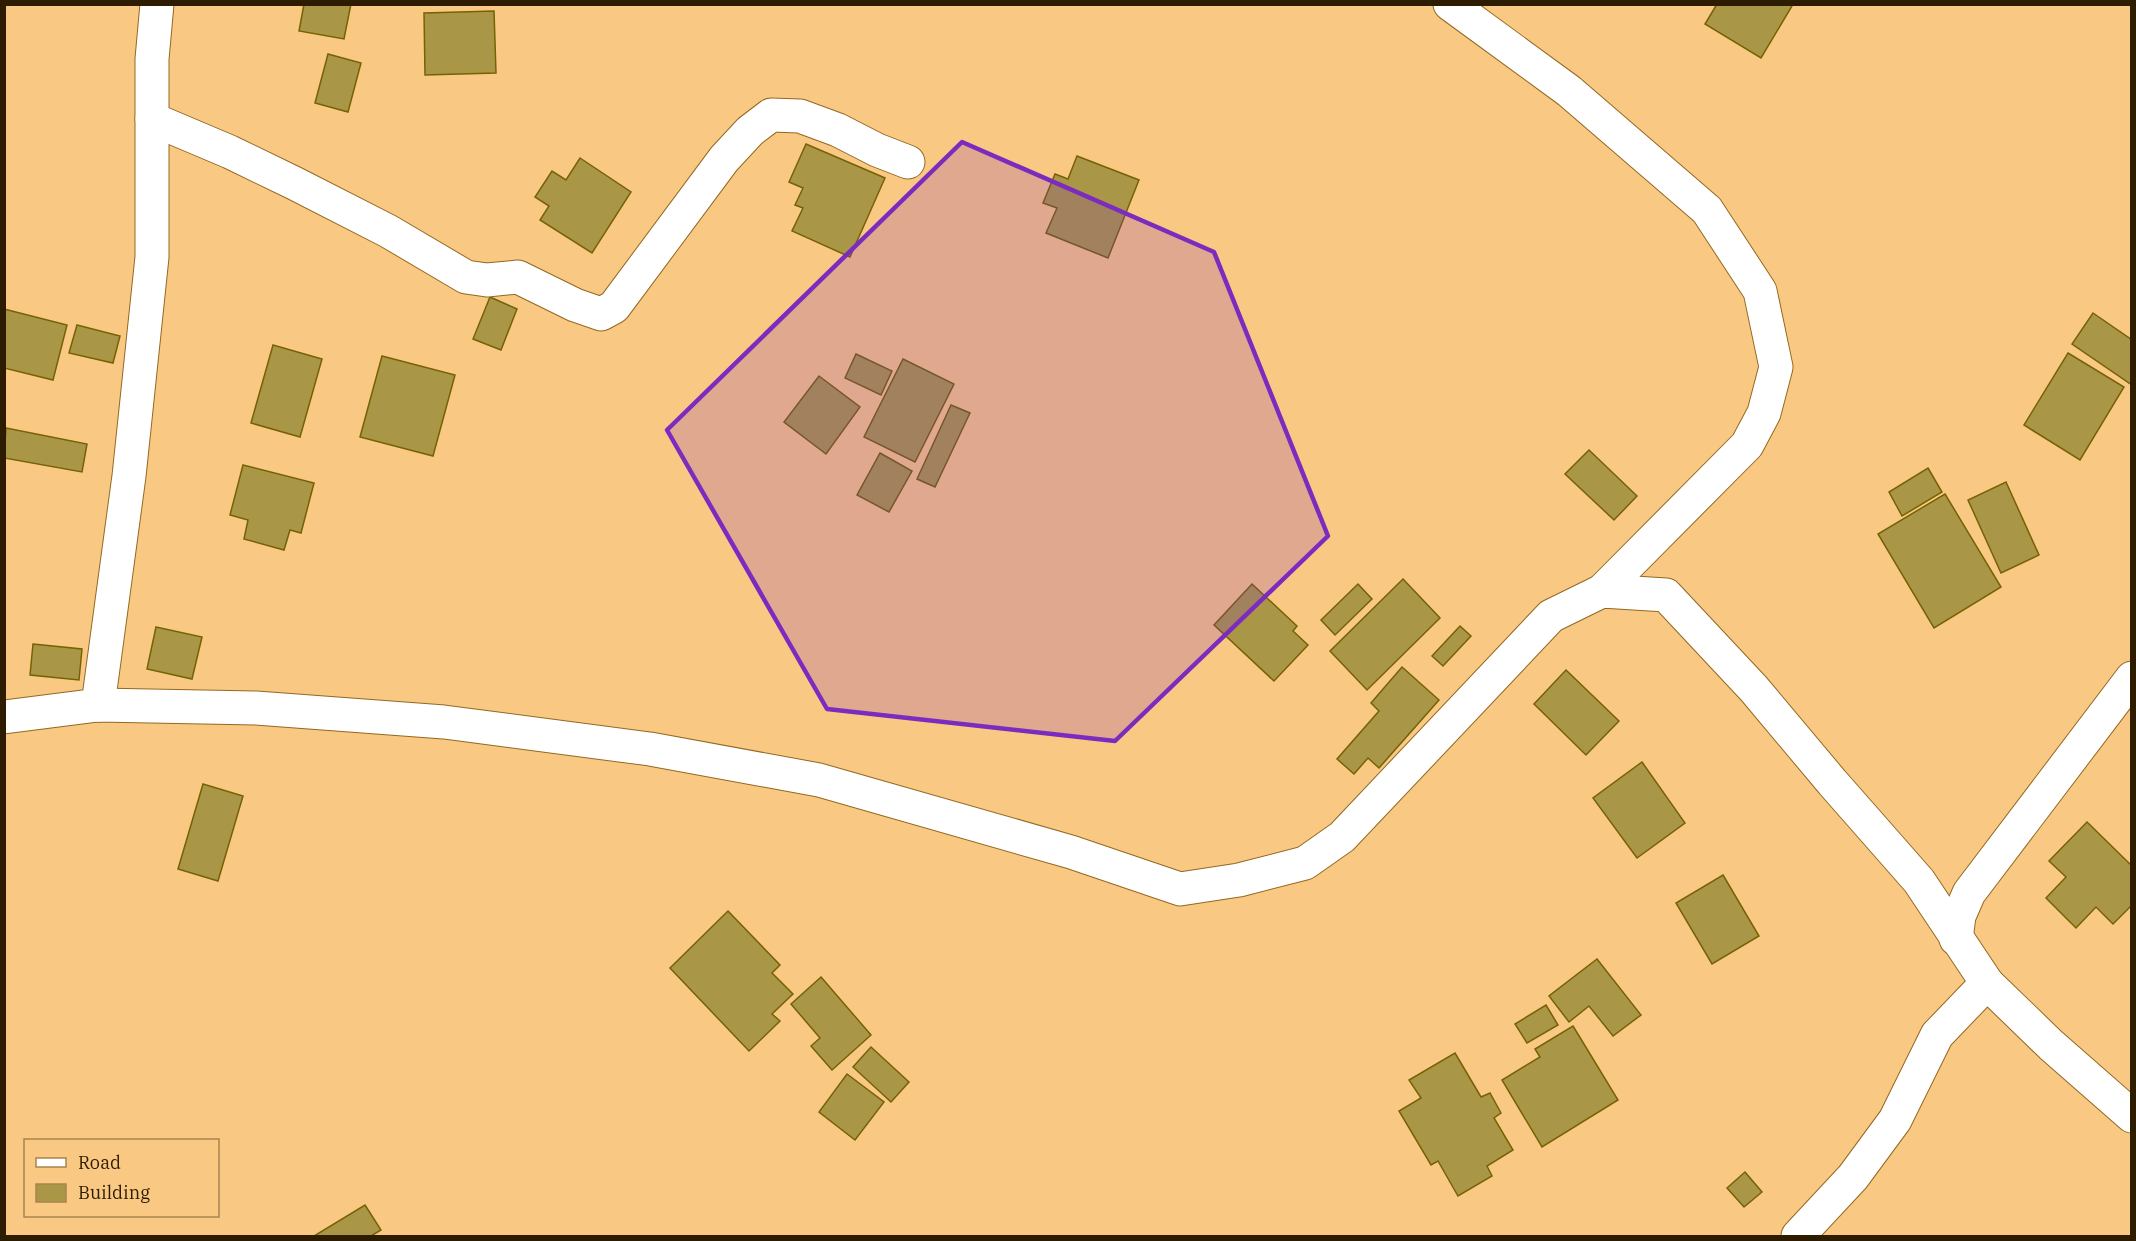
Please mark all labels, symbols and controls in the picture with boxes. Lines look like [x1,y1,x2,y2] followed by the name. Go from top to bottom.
[24,1139,219,1217] legend
[78,1151,121,1174] text: Road
[78,1181,150,1204] text: Building

